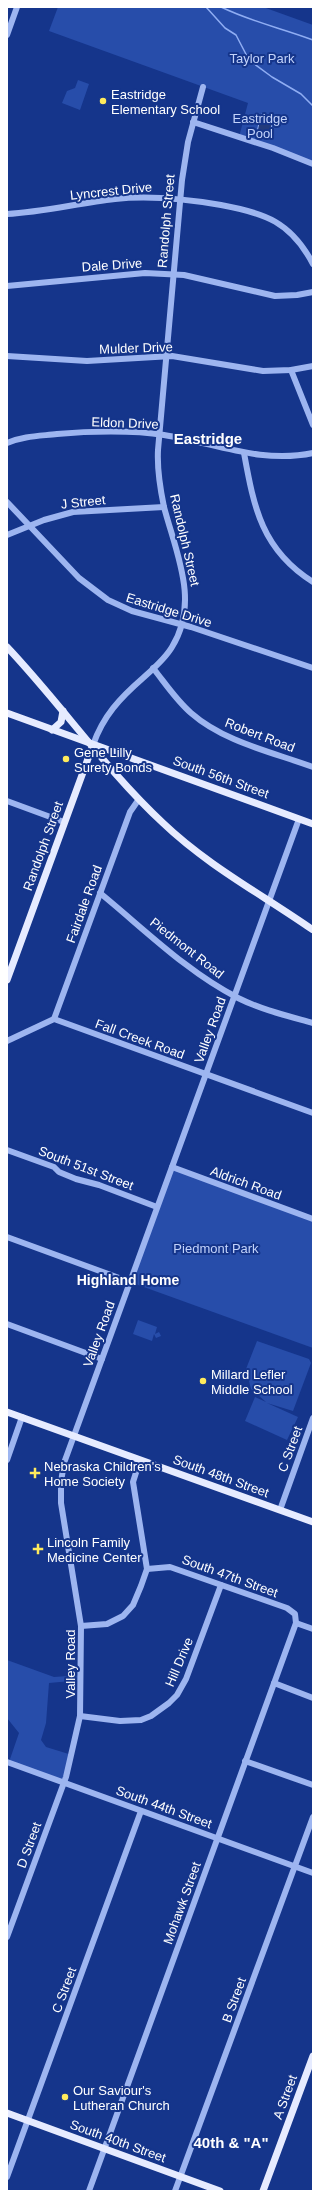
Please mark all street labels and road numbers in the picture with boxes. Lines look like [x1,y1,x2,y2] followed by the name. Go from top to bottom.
[154,173,178,268] street label: Randolph Street
[69,179,153,203] street label: Lyncrest Drive
[81,255,143,275] street label: Dale Drive
[99,339,173,357] street label: Mulder Drive
[91,414,159,432] street label: Eldon Drive
[60,492,106,512] street label: J Street
[167,493,203,588] street label: Randolph Street
[124,590,214,630] street label: Eastridge Drive
[223,715,297,755] street label: Robert Road
[171,753,271,801] street label: South 56th Street
[20,799,66,893] street label: Randolph Street
[63,863,105,945] street label: Fairdale Road
[147,915,227,981] street label: Piedmont Road
[191,995,229,1065] street label: Valley Road
[93,1016,187,1062] street label: Fall Creek Road
[36,1143,136,1193] street label: South 51st Street
[208,1163,284,1203] street label: Aldrich Road
[80,1299,118,1369] street label: Valley Road
[275,1424,305,1474] street label: C Street
[171,1452,271,1500] street label: South 48th Street
[180,1552,280,1600] street label: South 47th Street
[63,1629,78,1699] street label: Valley Road
[162,1635,196,1689] street label: Hill Drive
[114,1783,214,1831] street label: South 44th Street
[14,1820,44,1870] street label: D Street
[160,1859,204,1946] street label: Mohawk Street
[49,1965,79,2015] street label: C Street
[219,1975,249,2025] street label: B Street
[270,2072,300,2121] street label: A Street
[68,2117,168,2165] street label: South 40th Street

